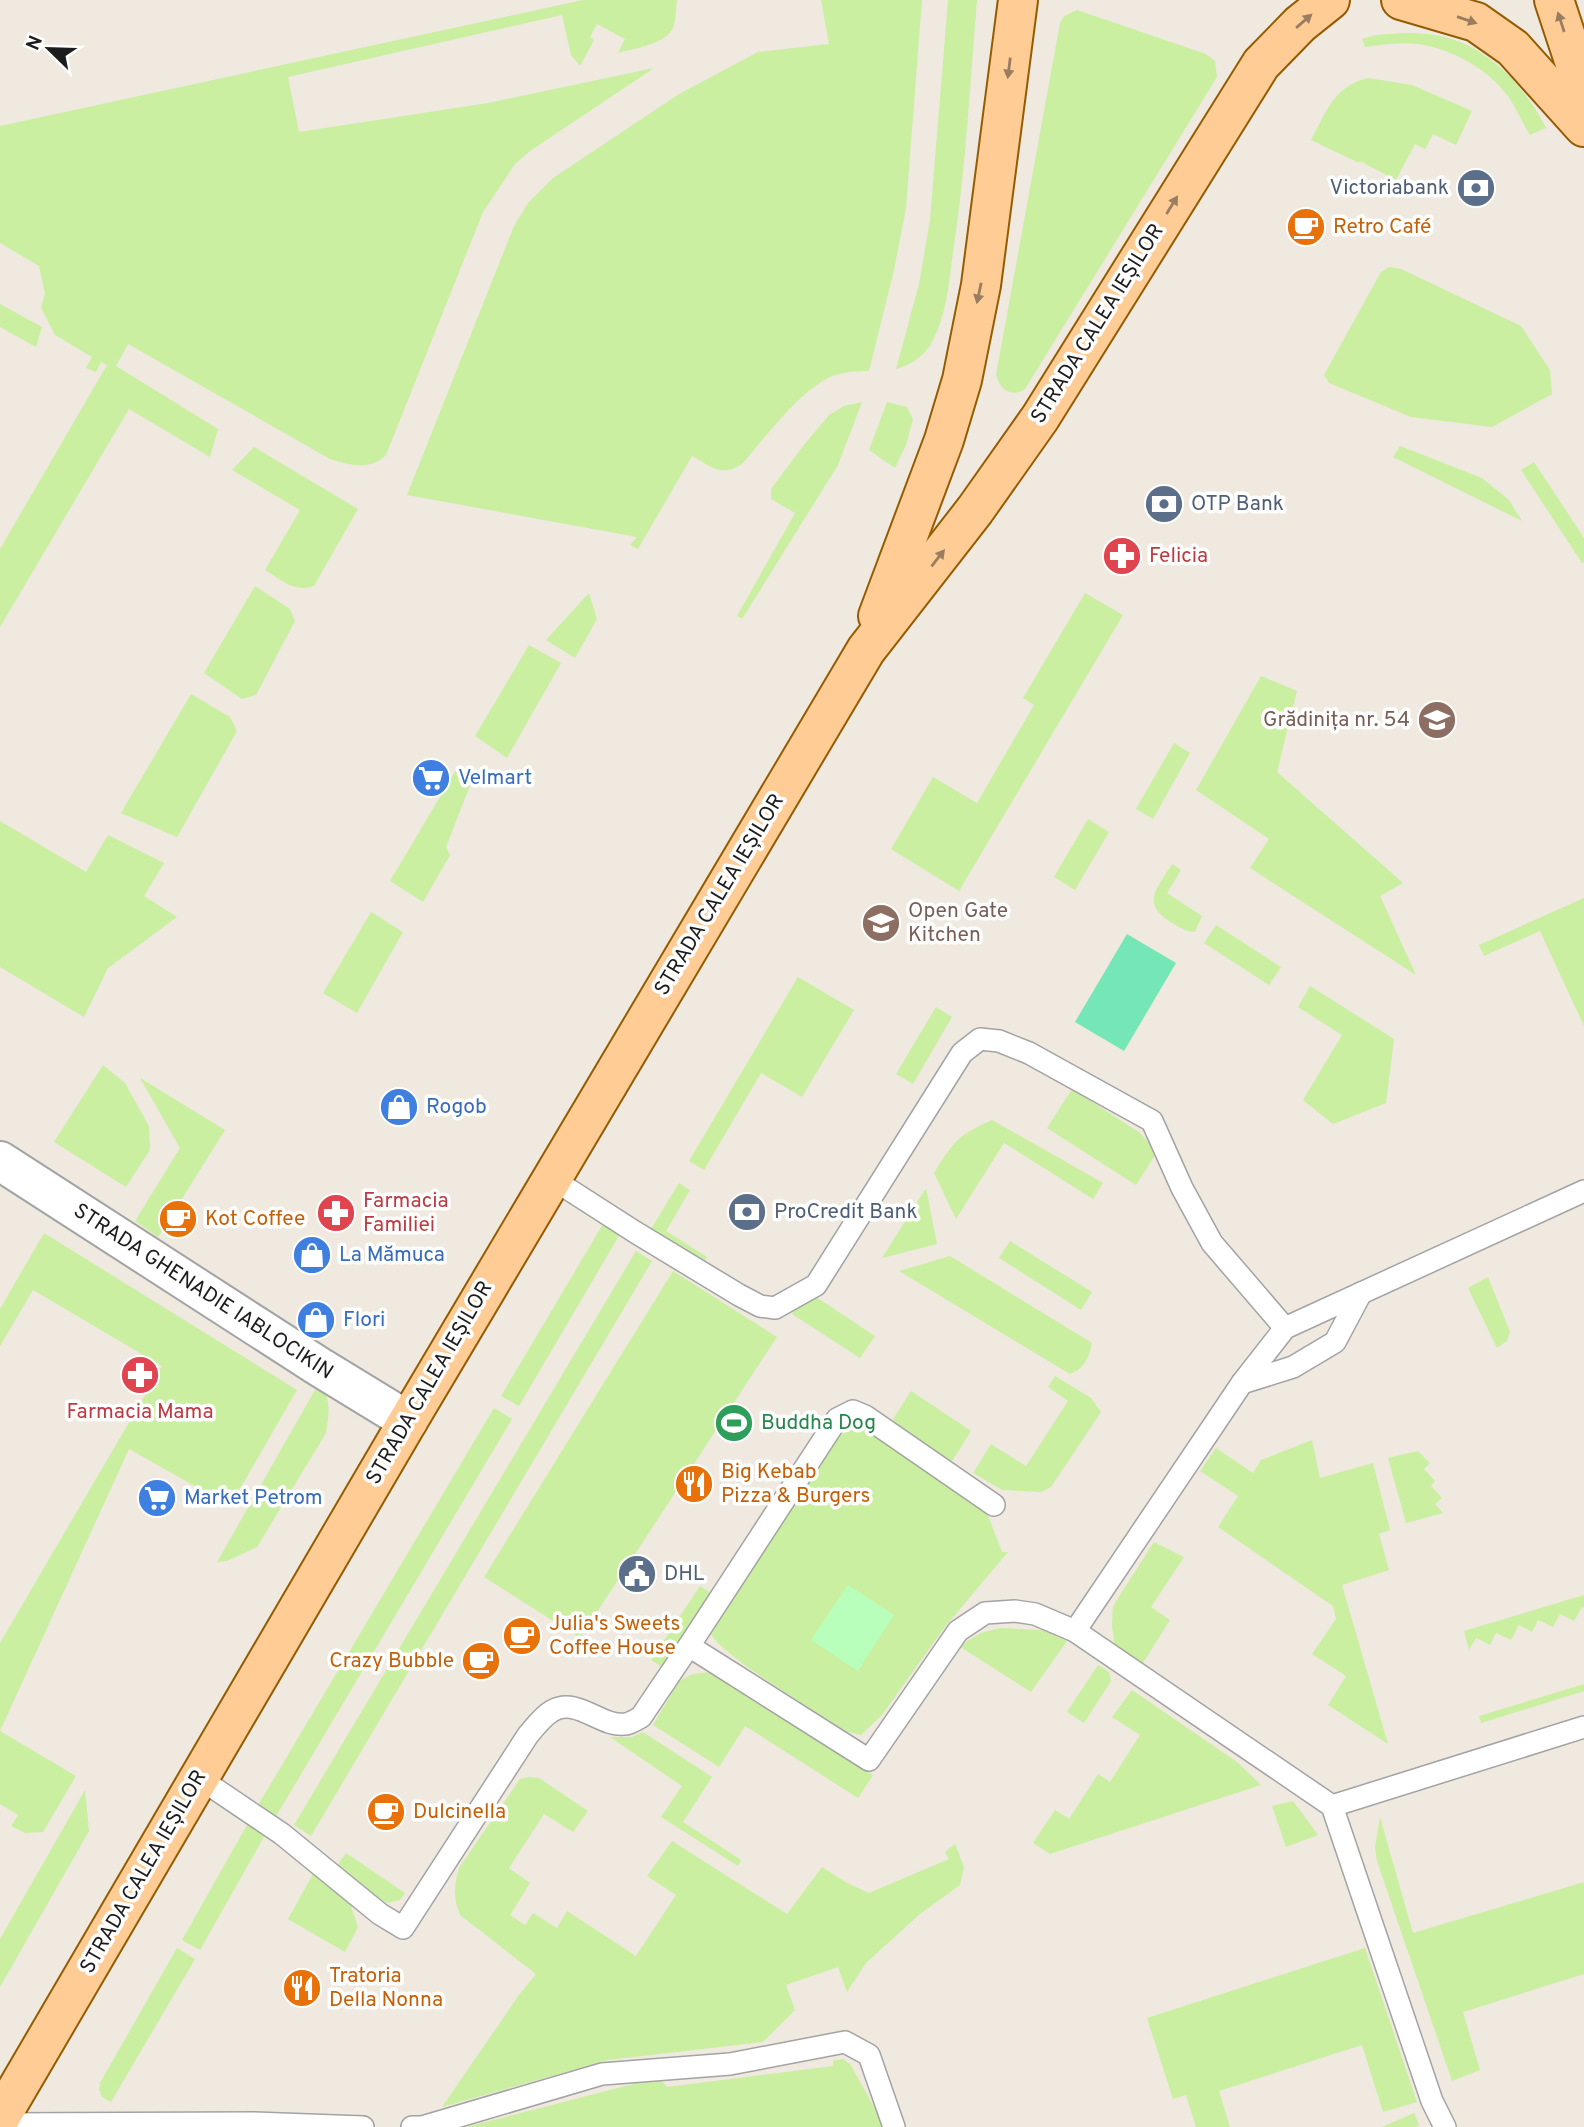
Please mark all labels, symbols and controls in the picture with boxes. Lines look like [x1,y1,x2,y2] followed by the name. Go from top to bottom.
[1555,11,1566,32] one-way arrow
[1295,13,1313,29] one-way arrow
[14,14,84,84] north arrow
[1456,15,1477,26] one-way arrow
[21,32,49,54] text: N
[1004,57,1015,79] one-way arrow
[1455,167,1497,209] bank icon: Victoriabank
[1330,175,1449,202] place label: Victoriabank
[1166,196,1179,215] one-way arrow
[1285,206,1327,248] cafe icon: Retro Café
[1333,214,1431,241] place label: Retro Café
[1025,219,1171,429] street label: STRADA CALEA IEȘILOR
[974,282,985,304] one-way arrow
[1143,483,1185,525] bank icon: OTP Bank
[1191,491,1284,518] place label: OTP Bank
[1101,535,1143,577] pharmacy icon: Felicia
[1149,543,1208,570] place label: Felicia
[930,549,945,567] one-way arrow
[1416,699,1458,741] school or university icon: Grădinița nr. 54
[1263,707,1410,734] place label: Grădinița nr. 54
[410,757,452,799] supermarket icon: Velmart
[458,765,532,792] place label: Velmart
[649,789,791,1001] street label: STRADA CALEA IEȘILOR
[908,898,1008,949] place label: Open Gate Kitchen
[860,902,902,944] school or university icon: Open Gate Kitchen
[378,1086,420,1128] shop icon: Rogob
[426,1094,487,1121] place label: Rogob
[363,1188,449,1239] place label: Farmacia Familiei
[726,1191,768,1233] bank icon: ProCredit Bank
[315,1192,357,1234] pharmacy icon: Farmacia Familiei
[68,1198,338,1386] street label: STRADA GHENADIE IABLOCIKIN
[157,1198,199,1240] cafe icon: Kot Coffee
[774,1199,918,1226] place label: ProCredit Bank
[205,1206,305,1233] place label: Kot Coffee
[291,1234,333,1276] shop icon: La Mămuca
[339,1242,445,1269] place label: La Mămuca
[361,1276,499,1490] street label: STRADA CALEA IEȘILOR
[295,1299,337,1341] shop icon: Flori
[343,1307,385,1334] place label: Flori
[119,1354,161,1396] pharmacy icon: Farmacia Mama
[66,1399,214,1426] place label: Farmacia Mama
[713,1402,755,1444] sports icon: Buddha Dog
[761,1410,876,1437] place label: Buddha Dog
[721,1459,870,1510] place label: Big Kebab Pizza & Burgers
[673,1463,715,1505] restaurant icon: Big Kebab Pizza & Burgers
[136,1477,178,1519] supermarket icon: Market Petrom
[184,1485,323,1512] place label: Market Petrom
[616,1553,658,1595] public building icon: DHL
[664,1561,705,1588] place label: DHL
[549,1611,680,1662] place label: Julia's Sweets Coffee House
[501,1615,543,1657] cafe icon: Julia's Sweets Coffee House
[460,1640,502,1682] cafe icon: Crazy Bubble
[329,1648,454,1675] place label: Crazy Bubble
[75,1765,213,1979] street label: STRADA CALEA IEȘILOR
[365,1791,407,1833] cafe icon: Dulcinella
[413,1799,506,1826] place label: Dulcinella
[329,1963,443,2014] place label: Tratoria Della Nonna
[281,1967,323,2009] restaurant icon: Tratoria Della Nonna

